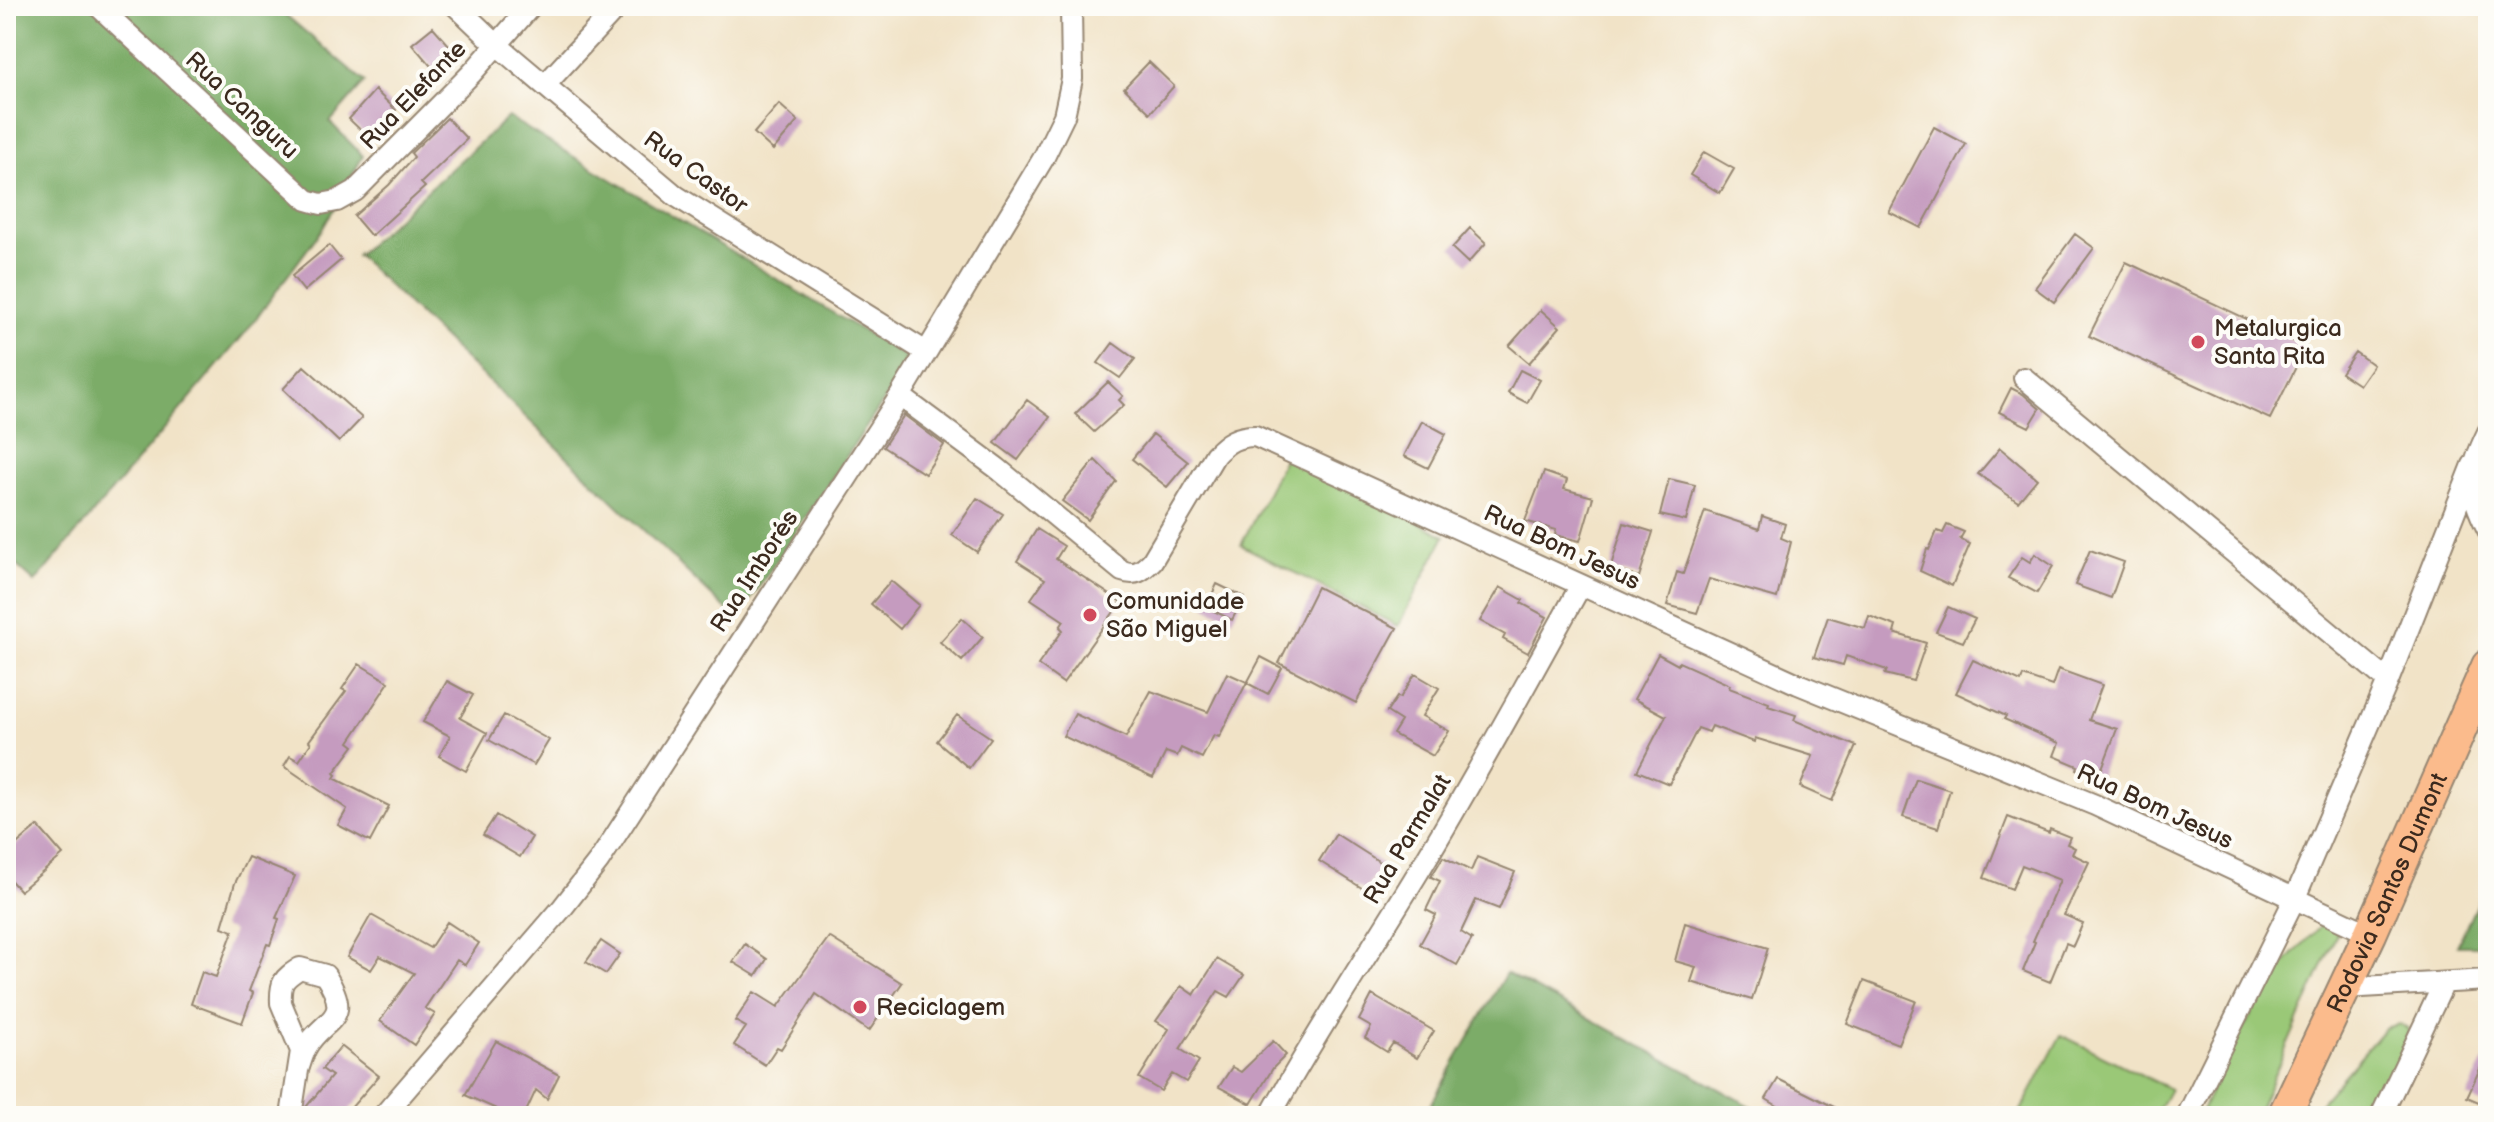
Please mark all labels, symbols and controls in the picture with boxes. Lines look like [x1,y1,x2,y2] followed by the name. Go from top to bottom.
[354,35,472,156] street label: Rua Elefante
[179,46,304,165] street label: Rua Canguru
[638,125,754,220] street label: Rua Castor
[2214,314,2342,371] place label: Metalurgica Santa Rita
[2189,333,2207,351] marker: Metalurgica Santa Rita
[1479,499,1645,596] street label: Rua Bom Jesus
[704,505,805,638] street label: Rua Imborés
[1106,587,1244,644] place label: Comunidade São Miguel
[1081,606,1099,624] marker: Comunidade São Miguel
[2072,758,2238,855] street label: Rua Bom Jesus
[1357,768,1458,909] street label: Rua Parmalat
[2321,768,2454,1018] street label: Rodovia Santos Dumont
[876,993,1005,1022] place label: Reciclagem
[851,998,869,1016] marker: Reciclagem

